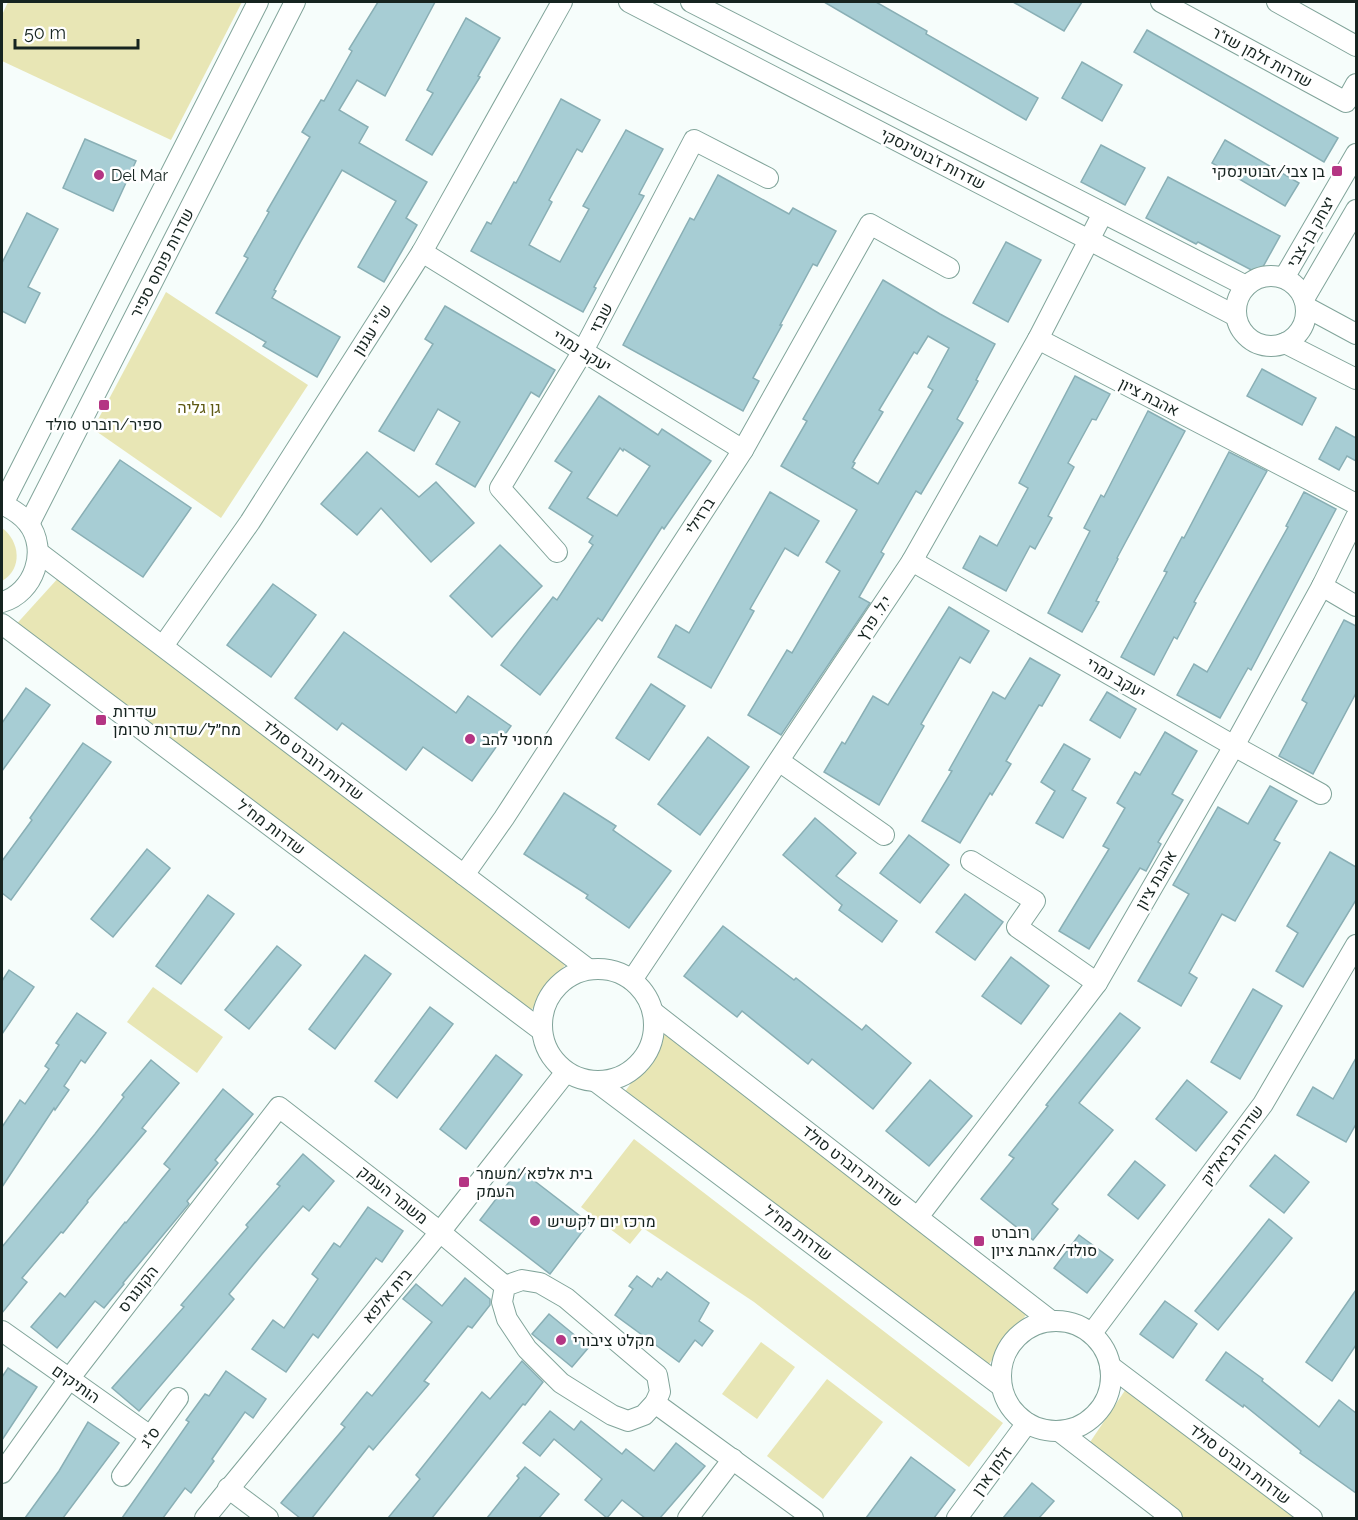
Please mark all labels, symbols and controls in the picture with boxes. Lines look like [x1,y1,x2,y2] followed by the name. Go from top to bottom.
[15,12,138,50] scale bar
[24,22,66,43] text: 50 m
[1208,22,1316,92] street label: שדרות זלמן שז"ר
[877,124,989,194] street label: שדרות ז'בוטינסקי
[1212,162,1326,181] place label: בן צבי/זבוטינסקי
[1330,164,1344,178] marker: בן צבי/זבוטינסקי
[111,166,168,185] place label: Del Mar
[92,168,106,182] marker: Del Mar
[1283,193,1339,271] street label: יצחק בן-צבי
[126,205,198,321] street label: שדרות פנחס ספיר
[585,300,617,336] street label: שבזי
[349,301,395,359] street label: ש"י עגנון
[549,326,615,376] street label: יעקב נמרי
[1116,374,1182,420] street label: אהבת ציון
[97,398,111,412] marker: ספיר/רוברט סולד
[177,398,221,417] park label: גן גליה
[46,415,162,434] place label: ספיר/רוברט סולד
[681,494,719,538] street label: ברזילי
[852,592,896,644] street label: י.ל. פרץ
[1083,653,1149,703] street label: יעקב נמרי
[113,702,241,739] place label: שדרות מח״ל/שדרות טרומן
[94,713,108,727] marker: שדרות מח״ל/שדרות טרומן
[259,716,367,804] street label: שדרות רוברט סולד
[482,730,553,749] place label: מחסני להב
[463,732,477,746] marker: מחסני להב
[233,795,309,859] street label: שדרות מח"ל
[1132,847,1180,913] street label: אהבת ציון
[1197,1101,1267,1189] street label: שדרות ביאליק
[798,1121,906,1211] street label: שדרות רוברט סולד
[354,1162,432,1228] street label: משמר העמק
[476,1164,593,1201] place label: בית אלפא/משמר העמק
[457,1175,471,1189] marker: בית אלפא/משמר העמק
[760,1201,836,1265] street label: שדרות מח"ל
[547,1212,656,1231] place label: מרכז יום לקשיש
[528,1214,542,1228] marker: מרכז יום לקשיש
[991,1223,1097,1260] place label: רוברט סולד/אהבת ציון
[972,1234,986,1248] marker: רוברט סולד/אהבת ציון
[114,1262,162,1316] street label: הקונגרס
[358,1264,416,1327] street label: בית אלפא
[573,1331,655,1350] place label: מקלט ציבורי
[554,1333,568,1347] marker: מקלט ציבורי
[48,1361,104,1407] street label: הותיקים
[1186,1420,1294,1508] street label: שדרות רוברט סולד
[136,1423,164,1451] street label: ס"ג
[968,1443,1016,1499] street label: זלמן ארן

